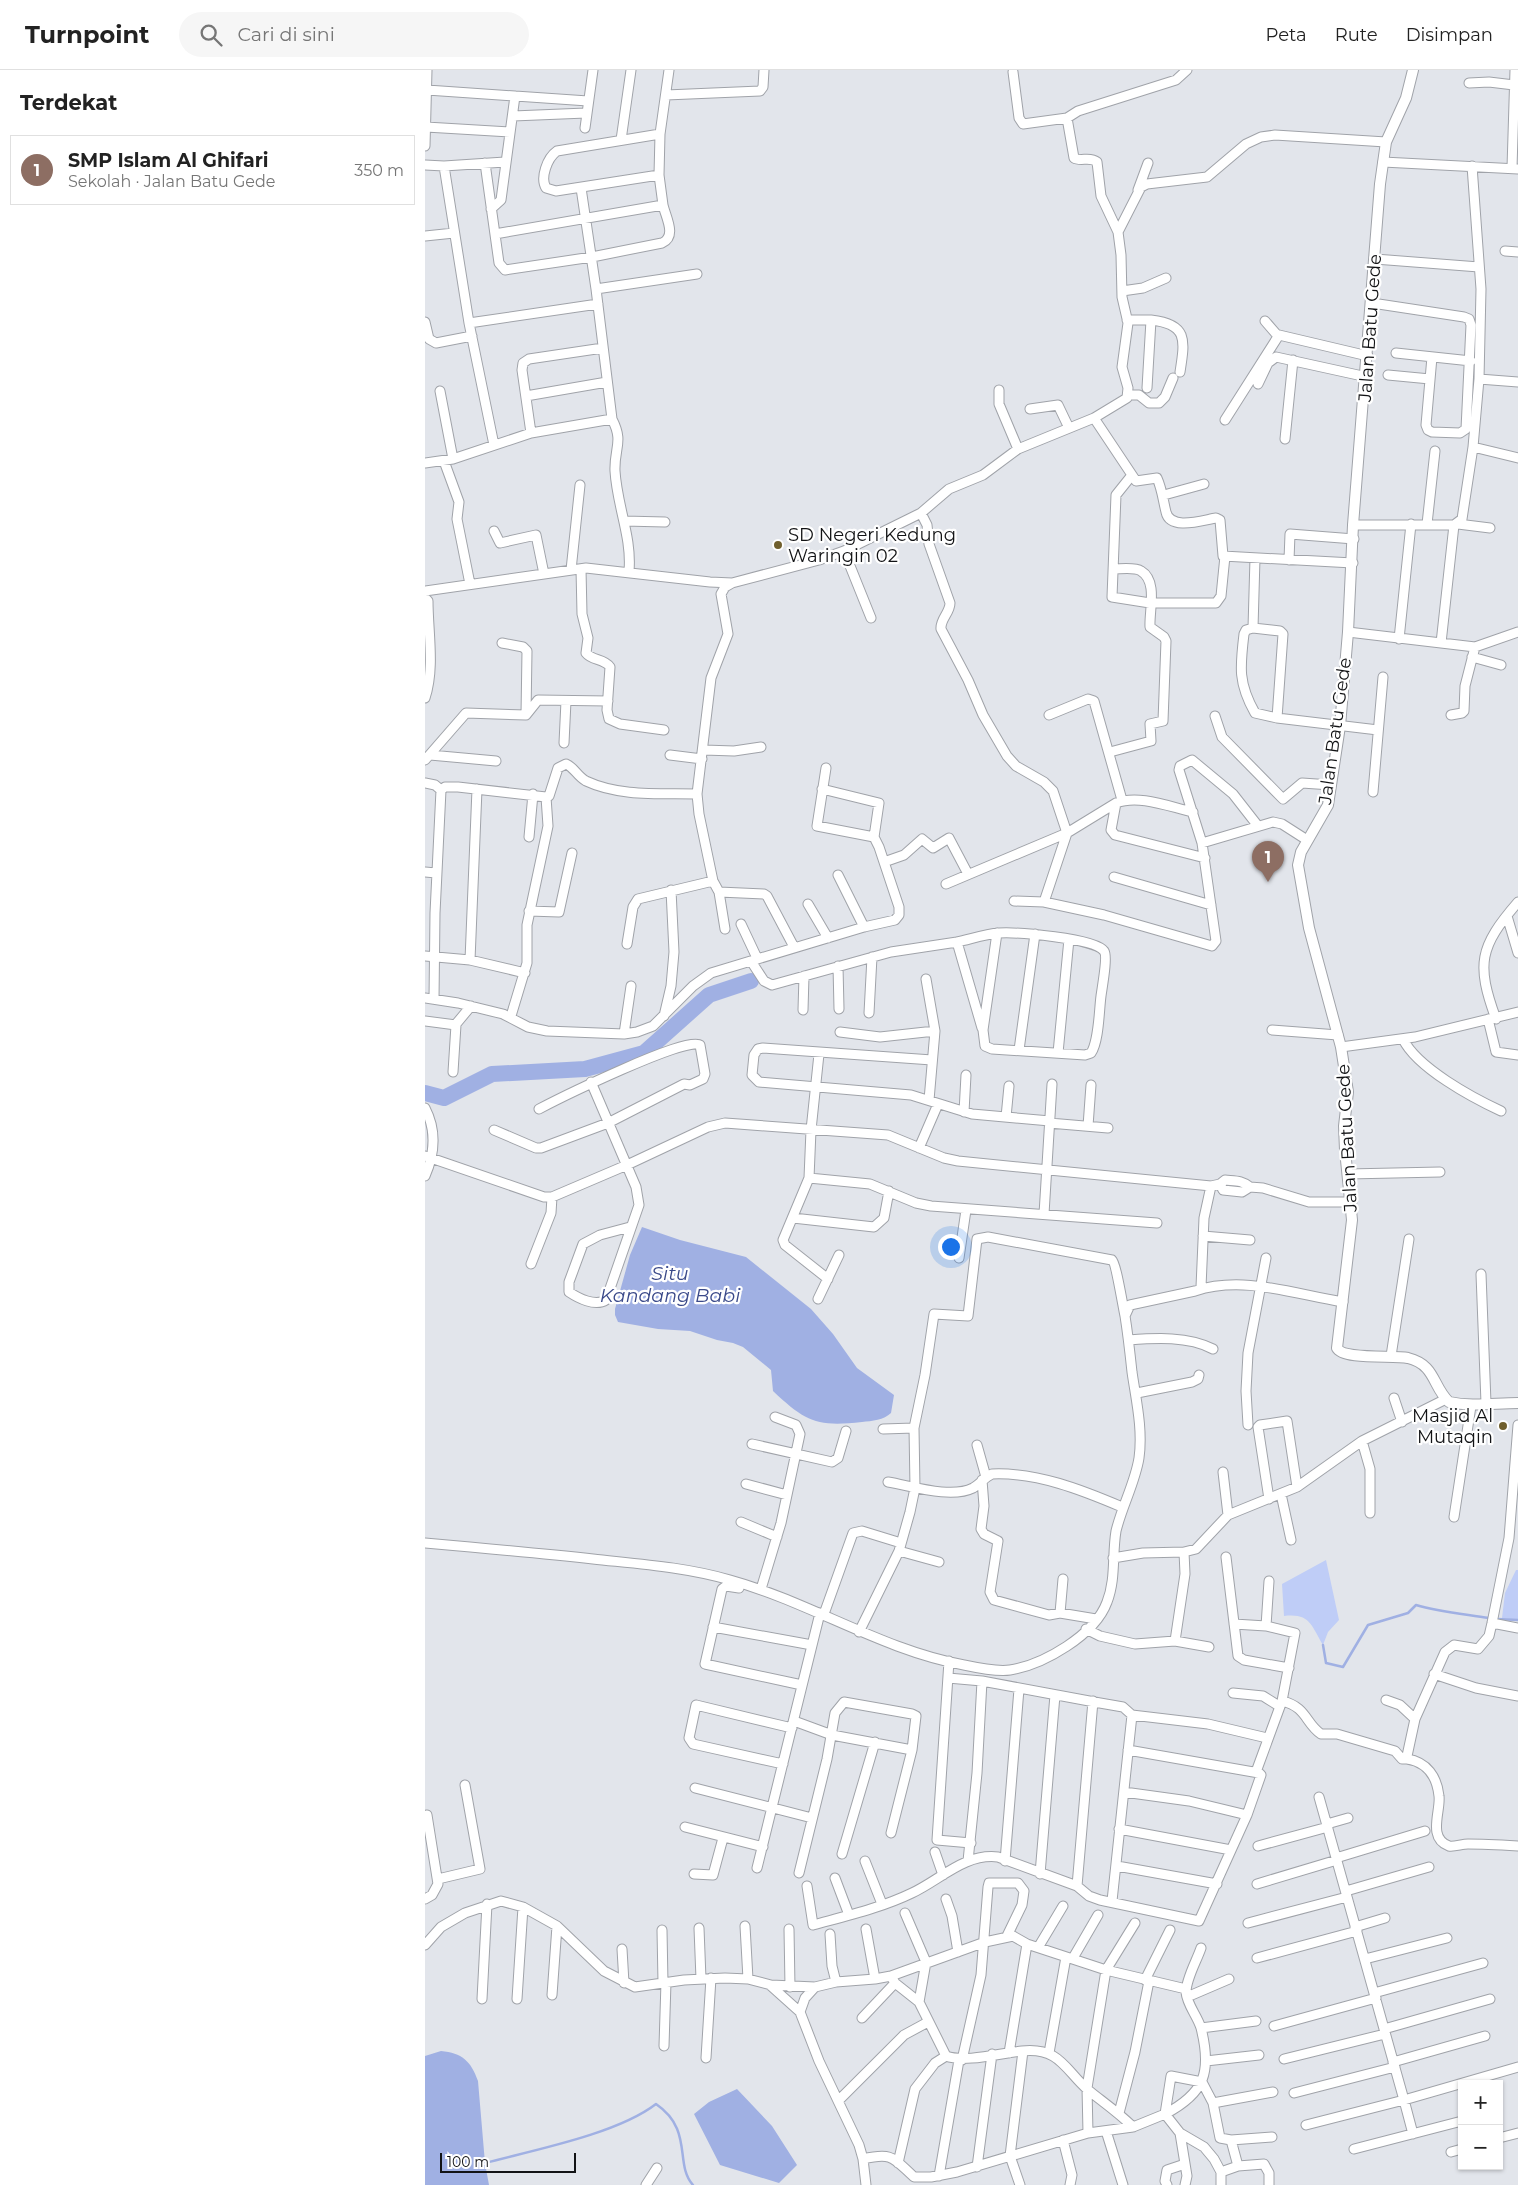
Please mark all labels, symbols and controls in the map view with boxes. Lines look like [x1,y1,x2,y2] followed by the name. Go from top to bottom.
[179,12,529,57] search box
[25,20,149,49] text: Turnpoint
[197,21,225,49] icon: search
[237,23,335,46] text: Cari di sini
[1266,24,1307,46] text: Peta
[1335,24,1378,46] text: Rute
[1406,24,1493,46] text: Disimpan
[20,90,117,115] text: Terdekat
[68,149,269,172] text: SMP Islam Al Ghifari
[34,161,40,180] text: 1
[354,161,404,180] text: 350 m
[68,172,275,191] text: Sekolah · Jalan Batu Gede
[1354,253,1386,404] street label: Jalan Batu Gede
[788,524,956,567] place label: SD Negeri Kedung Waringin 02
[772,539,784,551] marker: SD Negeri Kedung Waringin 02
[1314,656,1356,807] street label: Jalan Batu Gede
[1252,841,1284,882] pin: 1
[1332,1063,1362,1214] street label: Jalan Batu Gede
[938,1234,964,1260] your location
[600,1262,741,1307] water label: Situ Kandang Babi
[1412,1405,1493,1448] place label: Masjid Al Mutaqin
[1497,1420,1509,1432] marker: Masjid Al Mutaqin
[1458,2080,1503,2170] map controls
[1458,2080,1503,2125] button: +
[1458,2125,1503,2170] button: −
[440,2150,576,2173] scale bar
[447,2153,489,2171] text: 100 m

